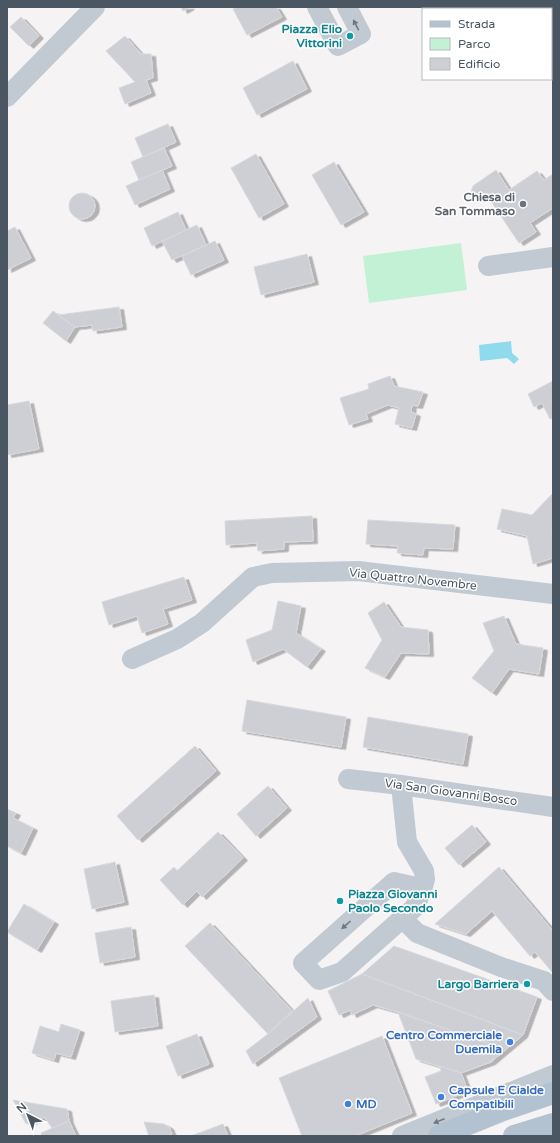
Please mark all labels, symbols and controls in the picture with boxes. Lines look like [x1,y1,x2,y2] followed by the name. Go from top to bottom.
[422,8,552,80] legend
[458,17,495,31] text: Strada
[353,19,359,31] one-way arrow
[282,22,342,50] place label: Piazza Elio Vittorini
[345,31,355,41] marker: Piazza Elio Vittorini
[458,37,491,51] text: Parco
[458,57,500,71] text: Edificio
[435,190,515,218] place label: Chiesa di San Tommaso
[518,199,528,209] marker: Chiesa di San Tommaso
[349,565,478,593] street label: Via Quattro Novembre
[384,776,518,808] street label: Via San Giovanni Bosco
[348,887,437,915] place label: Piazza Giovanni Paolo Secondo
[335,896,345,906] marker: Piazza Giovanni Paolo Secondo
[340,921,351,930] one-way arrow
[438,977,519,992] place label: Largo Barriera
[522,979,532,989] marker: Largo Barriera
[386,1028,502,1056] place label: Centro Commerciale Duemila
[505,1037,515,1047] marker: Centro Commerciale Duemila
[449,1083,544,1112] place label: Capsule E Cialde Compatibili
[436,1092,446,1102] marker: Capsule E Cialde Compatibili
[8,1095,48,1135] north arrow
[356,1097,377,1111] place label: MD
[343,1099,353,1109] marker: MD
[14,1100,29,1116] text: N
[432,1119,444,1125] one-way arrow

